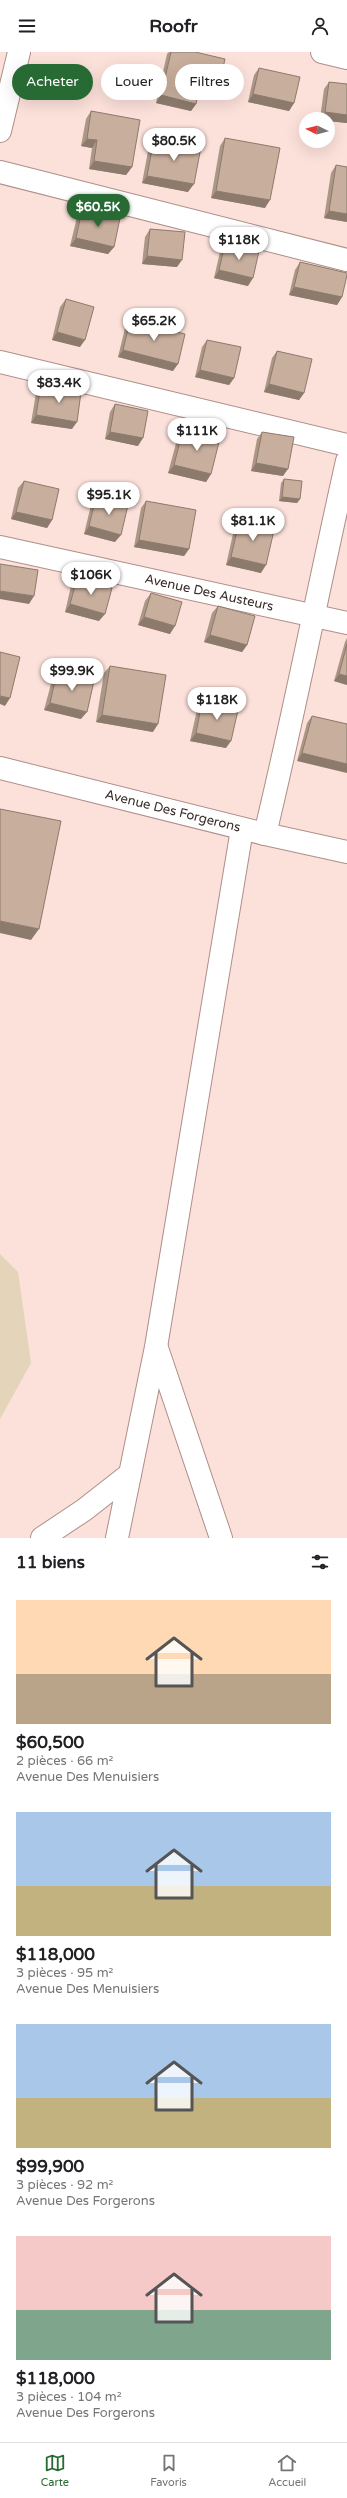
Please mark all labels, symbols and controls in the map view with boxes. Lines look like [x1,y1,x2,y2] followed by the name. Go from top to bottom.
[16,15,38,37] icon: menu
[149,15,198,37] text: Roofr
[309,15,331,37] icon: person
[12,64,93,100] chip: Acheter
[101,64,167,100] chip: Louer
[175,64,244,100] chip: Filtres
[299,112,335,148] north arrow
[299,112,335,148] map controls
[141,128,207,162] pin: $80.5K
[152,133,196,149] text: $80.5K
[65,194,131,228] pin: $60.5K
[76,199,120,215] text: $60.5K
[211,227,267,261] pin: $118K
[218,232,260,248] text: $118K
[121,308,187,342] pin: $65.2K
[132,313,176,329] text: $65.2K
[26,370,92,404] pin: $83.4K
[37,375,81,391] text: $83.4K
[169,418,225,452] pin: $111K
[176,423,218,439] text: $111K
[76,482,142,516] pin: $95.1K
[87,487,131,503] text: $95.1K
[220,508,286,542] pin: $81.1K
[231,513,275,529] text: $81.1K
[63,562,119,596] pin: $106K
[70,567,112,583] text: $106K
[143,571,275,615] street label: Avenue Des Austeurs
[39,658,105,692] pin: $99.9K
[50,663,94,679] text: $99.9K
[189,687,245,721] pin: $118K
[196,692,238,708] text: $118K
[103,786,242,836] street label: Avenue Des Forgerons
[309,1551,331,1573] icon: filters
[16,1552,85,1573] text: 11 biens
[138,1626,210,1698] icon: home
[16,1732,84,1753] text: $60,500
[16,1753,113,1769] text: 2 pièces · 66 m²
[16,1769,159,1785] text: Avenue Des Menuisiers
[138,1838,210,1910] icon: home
[16,1944,95,1965] text: $118,000
[16,1965,113,1981] text: 3 pièces · 95 m²
[16,1981,159,1997] text: Avenue Des Menuisiers
[138,2050,210,2122] icon: home
[16,2156,84,2177] text: $99,900
[16,2177,113,2193] text: 3 pièces · 92 m²
[16,2193,155,2209] text: Avenue Des Forgerons
[138,2262,210,2334] icon: home
[16,2368,95,2389] text: $118,000
[16,2389,122,2405] text: 3 pièces · 104 m²
[16,2405,155,2421] text: Avenue Des Forgerons
[41,2452,69,2489] tab: Carte
[150,2452,187,2489] tab: Favoris
[268,2452,306,2489] tab: Accueil

